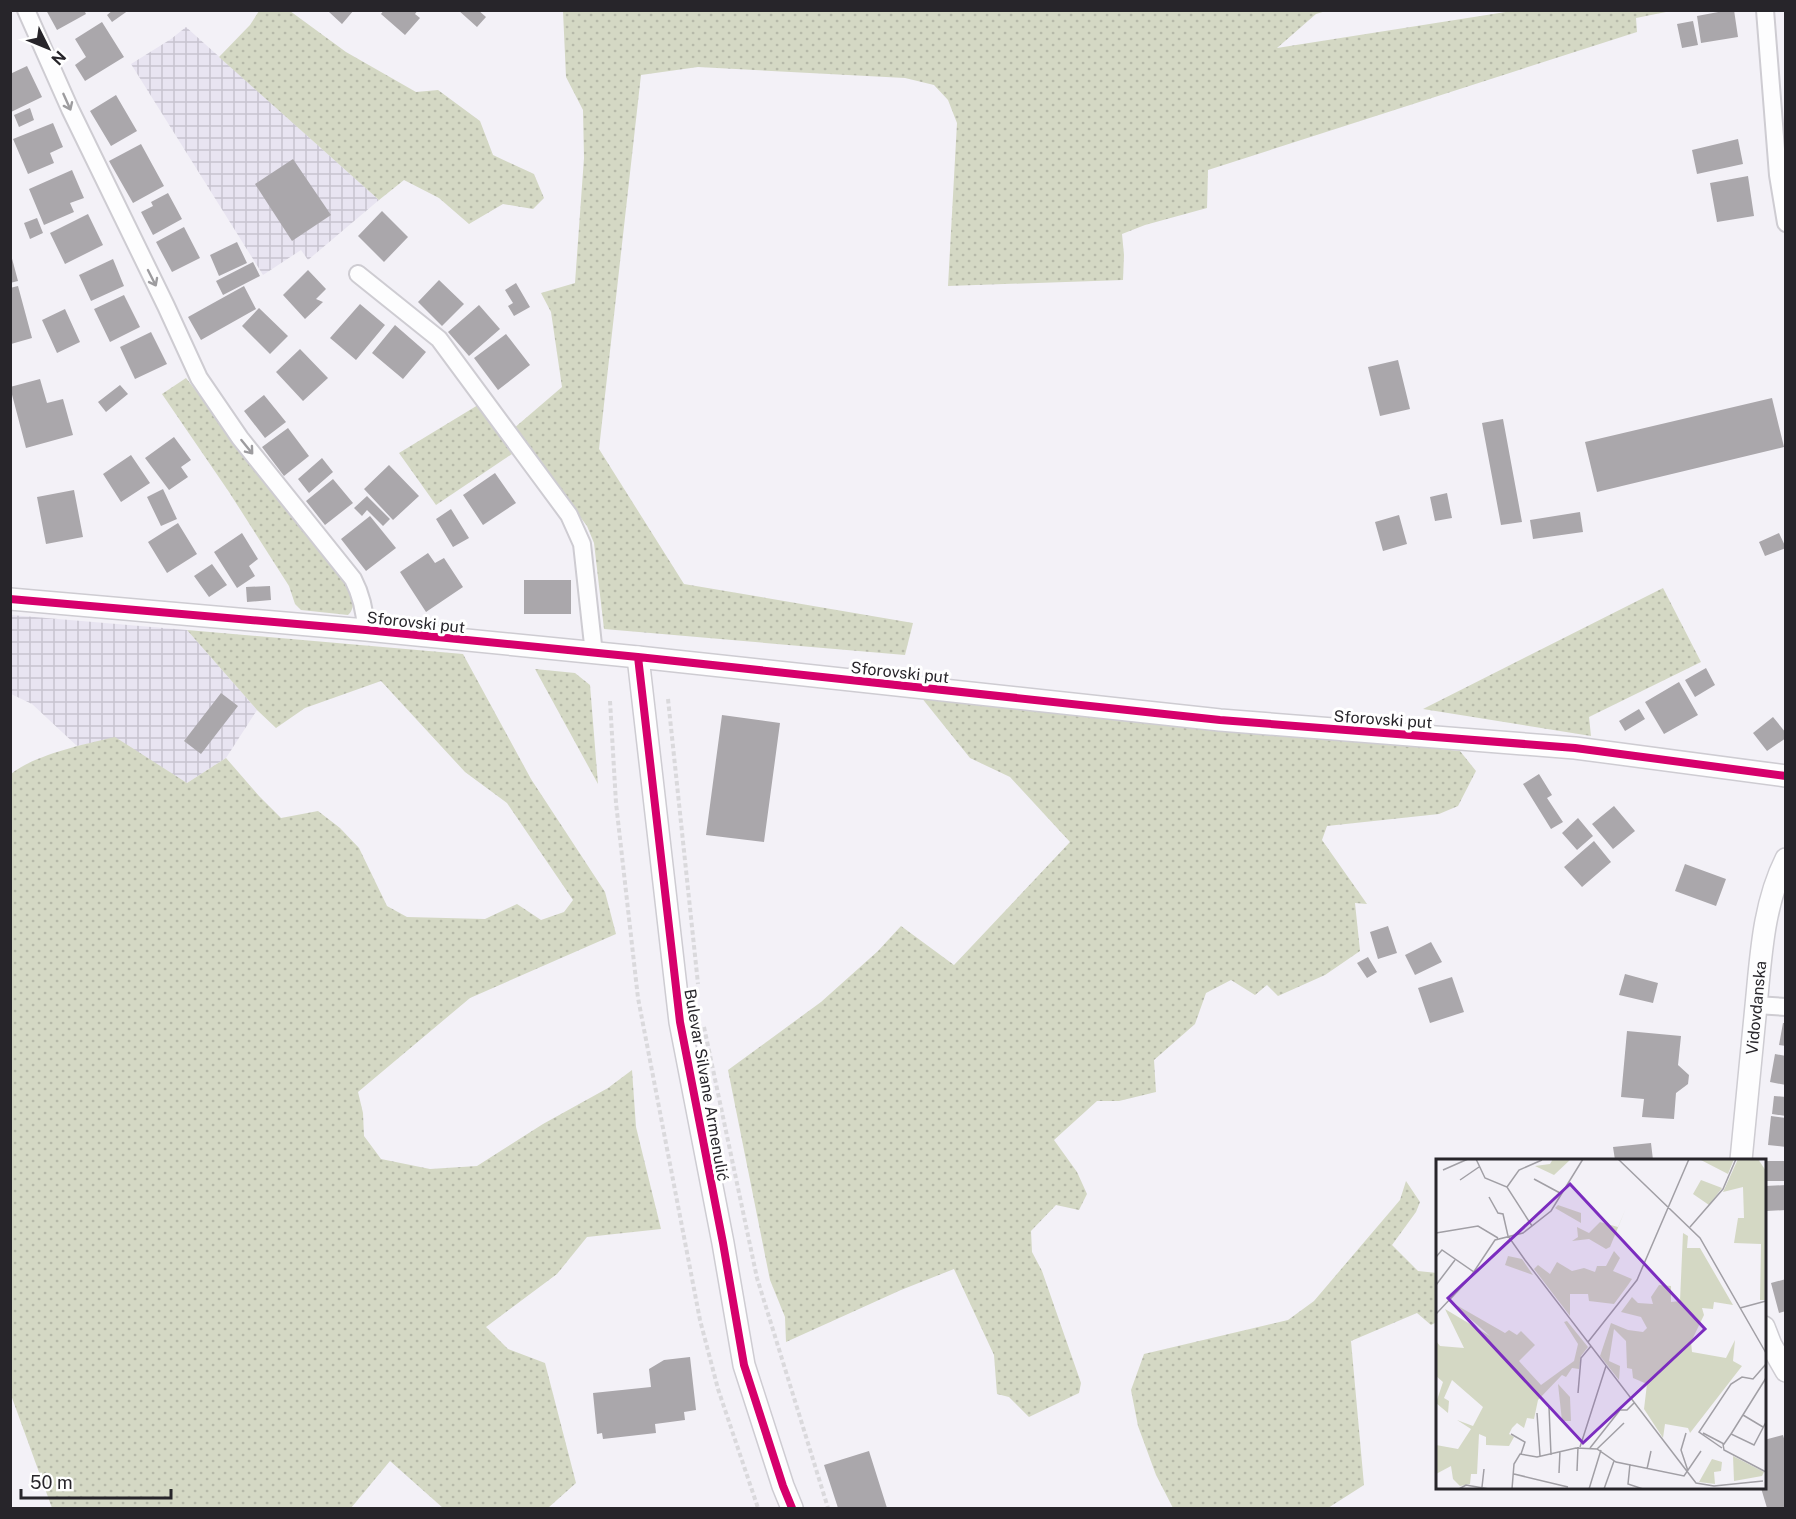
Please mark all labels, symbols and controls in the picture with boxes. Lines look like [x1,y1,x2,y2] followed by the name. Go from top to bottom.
[18,18,78,78] north arrow
[47,47,70,69] text: N
[62,93,73,111] one-way arrow
[147,268,158,286] one-way arrow
[240,439,254,454] one-way arrow
[366,608,466,637] street label: Sforovski put
[850,658,950,687] street label: Sforovski put
[1333,707,1433,732] street label: Sforovski put
[1742,960,1770,1056] street label: Vidovdanska
[680,987,733,1183] street label: Bulevar Silvane Armenulić
[1436,1159,1766,1489] inset map
[21,1462,171,1500] scale bar
[30,1472,73,1493] text: 50 m

